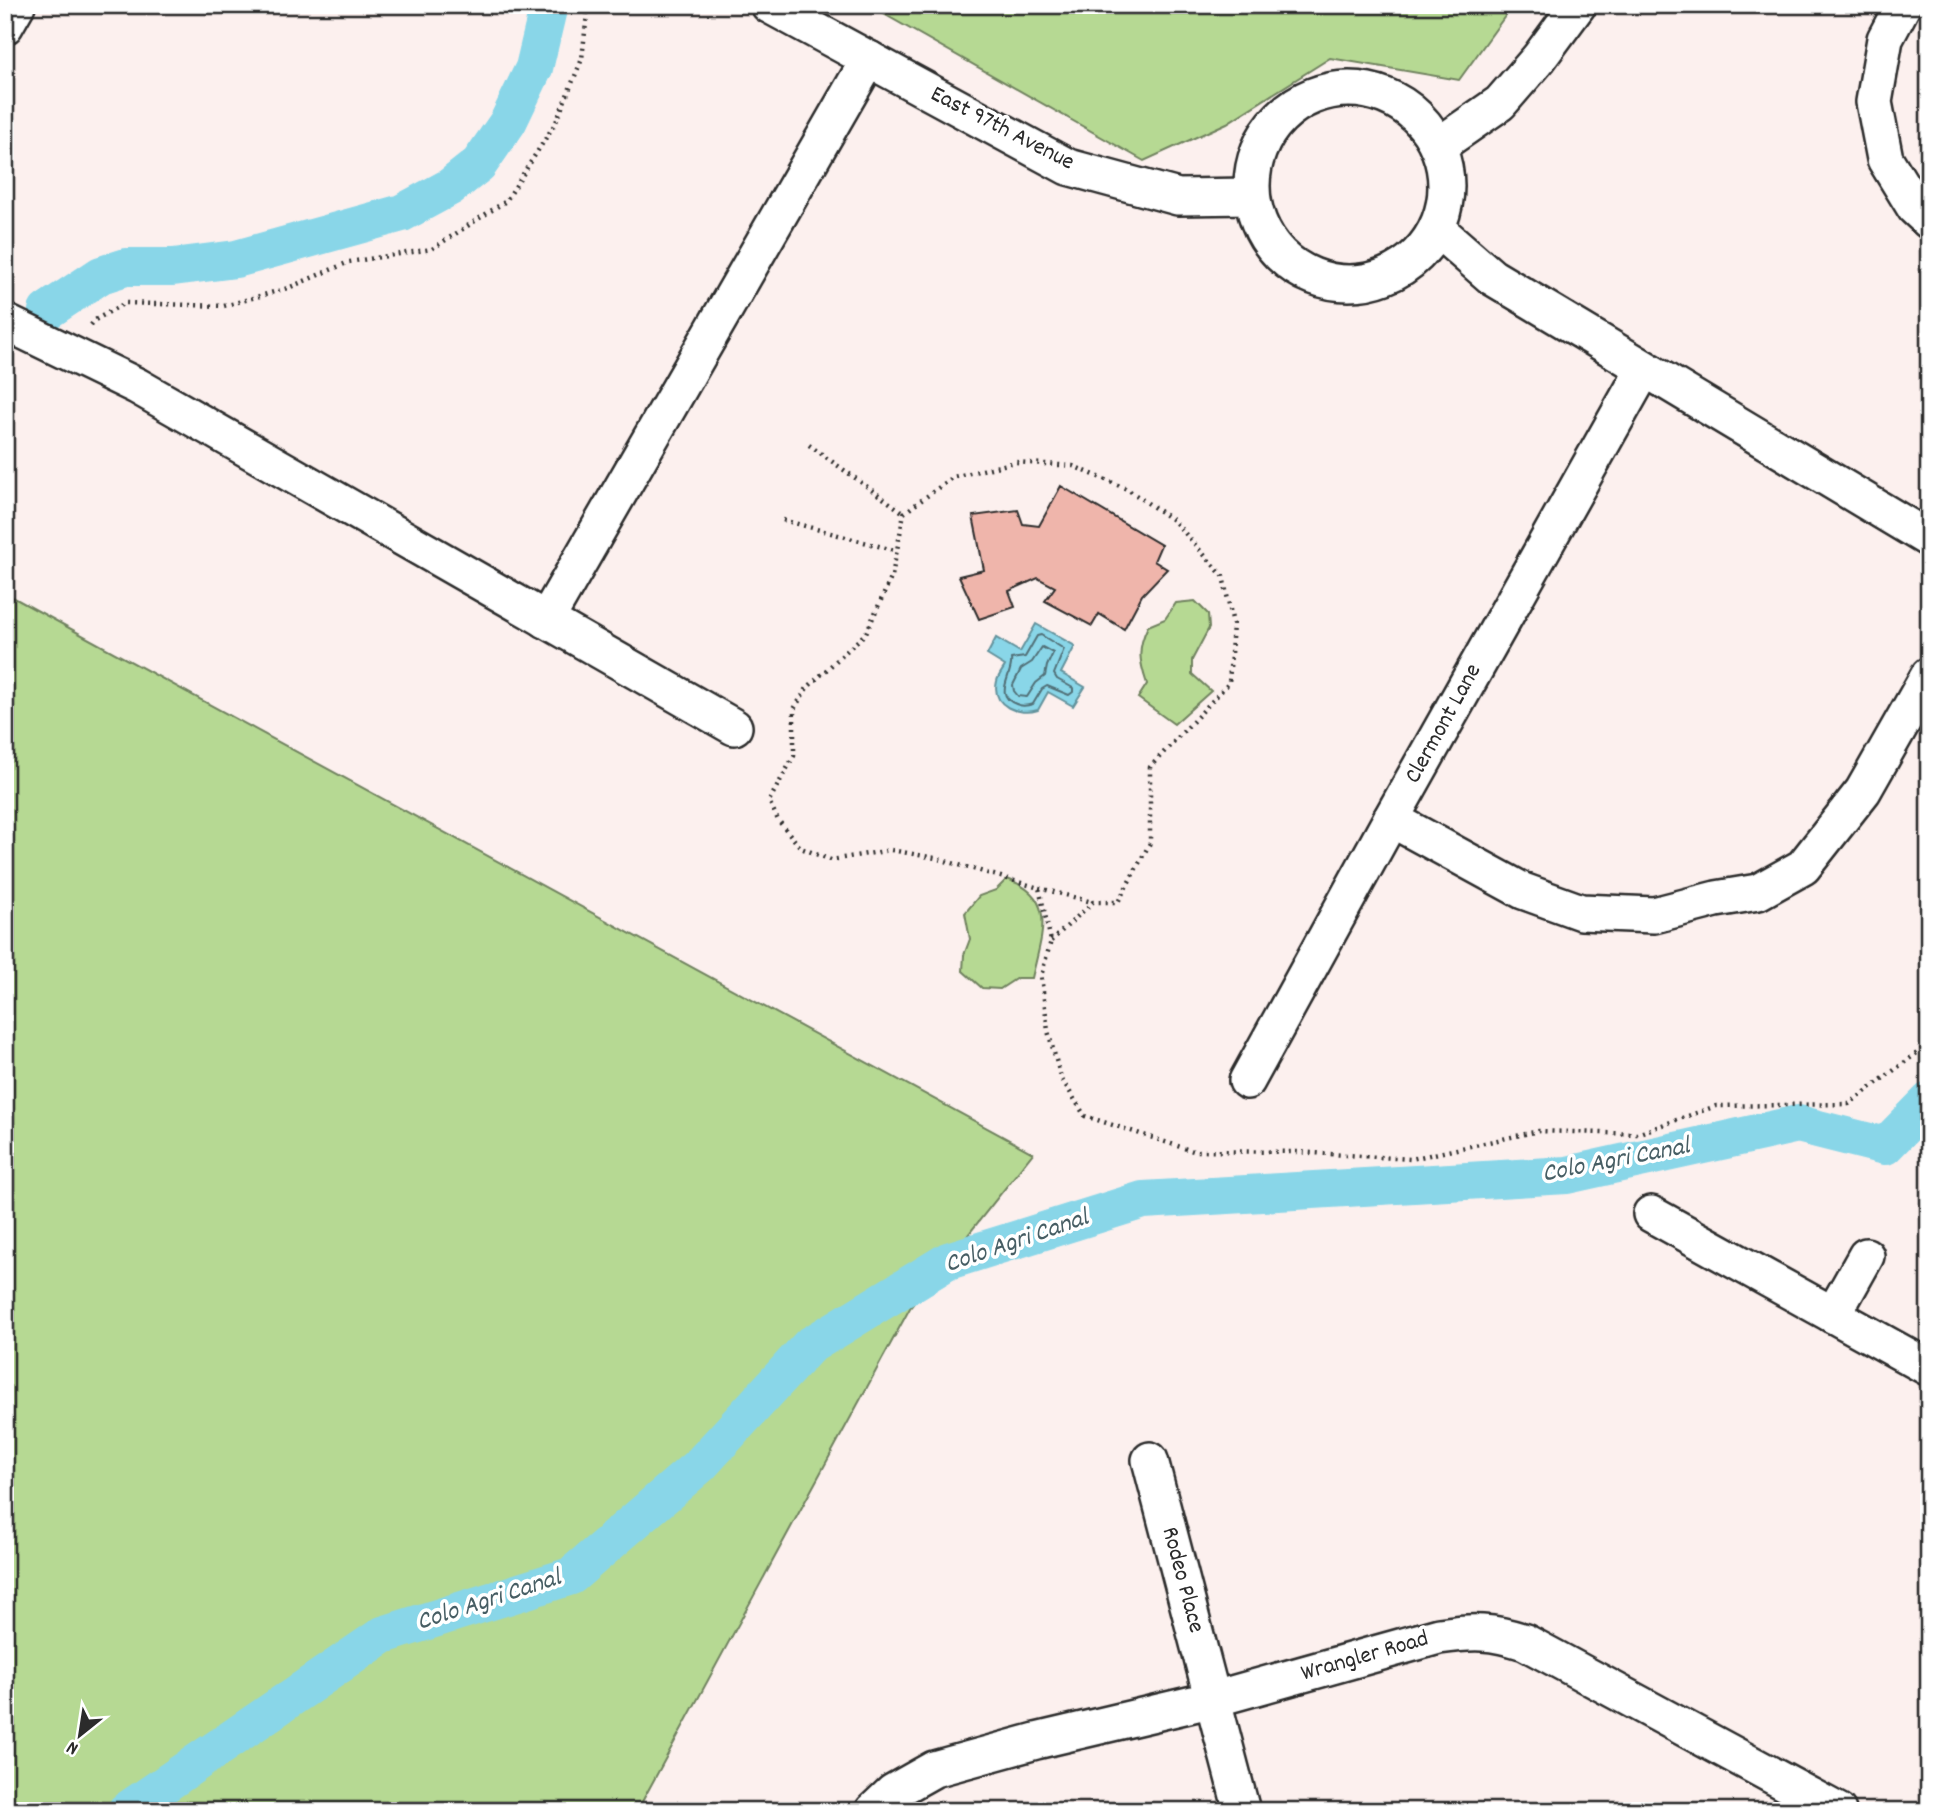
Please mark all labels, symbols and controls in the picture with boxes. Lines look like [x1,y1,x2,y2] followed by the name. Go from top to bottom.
[924,78,1080,180] street label: East 97th Avenue
[1397,658,1491,790] street label: Clermont Lane
[1539,1128,1695,1193] water label: Colo Agri Canal
[940,1200,1095,1284] water label: Colo Agri Canal
[1152,1523,1212,1637] street label: Rodeo Place
[412,1560,568,1642] water label: Colo Agri Canal
[1297,1623,1433,1691] street label: Wrangler Road
[46,1700,116,1770] north arrow
[62,1733,84,1761] text: N

